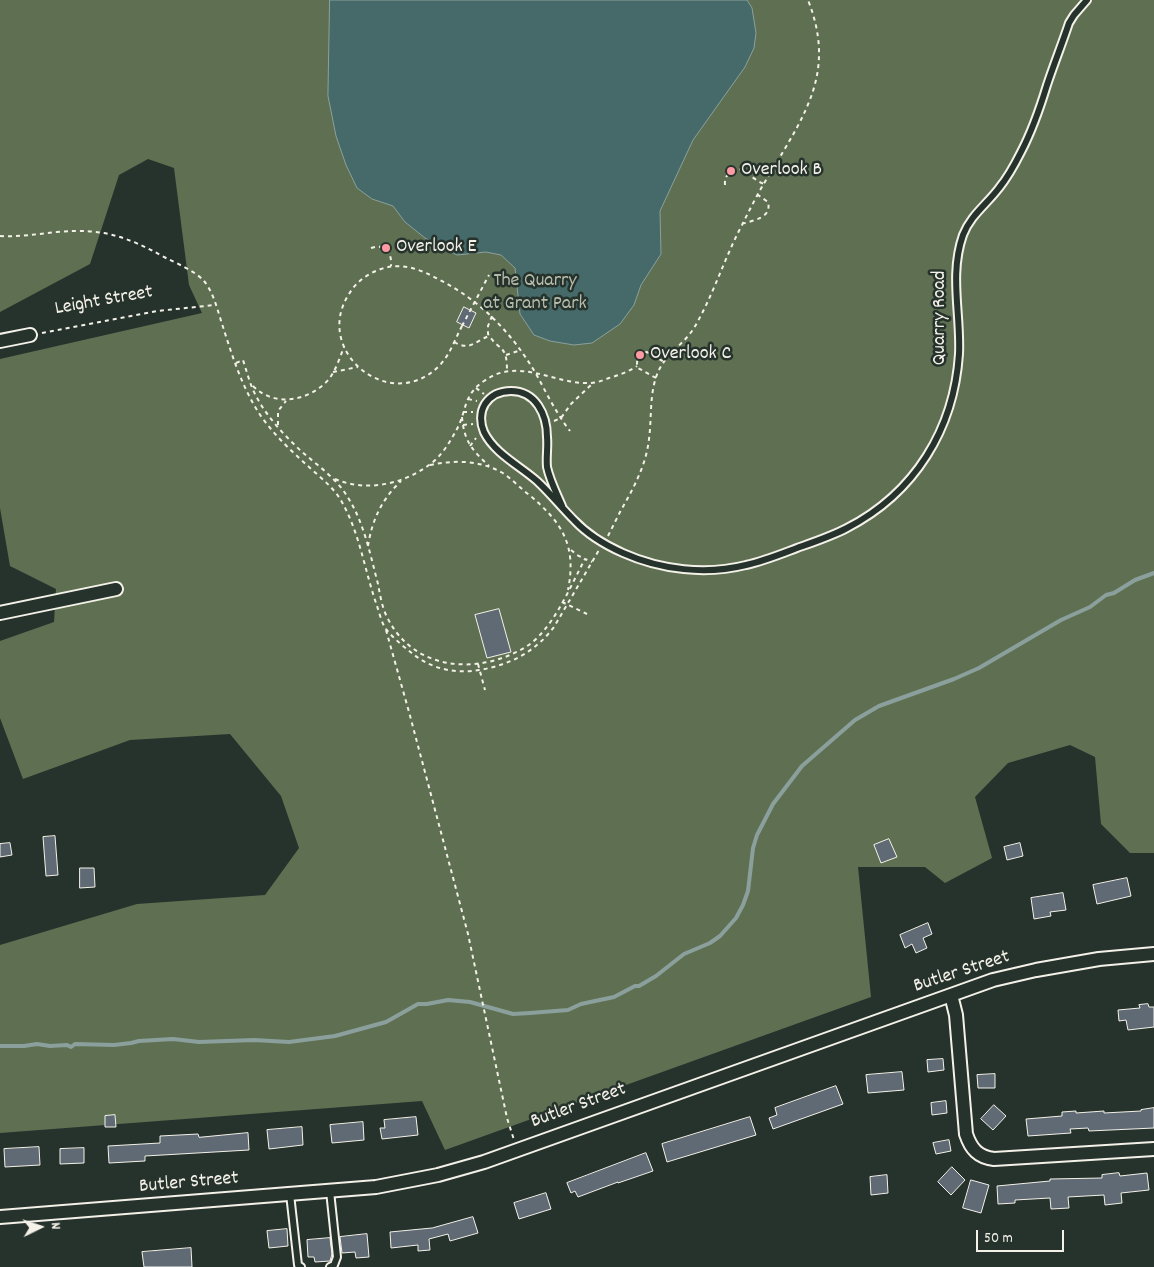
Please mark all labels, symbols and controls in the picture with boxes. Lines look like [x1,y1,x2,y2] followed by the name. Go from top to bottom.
[741,159,822,183] place label: Overlook B
[725,165,737,177] marker: Overlook B
[396,236,476,260] place label: Overlook E
[380,242,392,254] marker: Overlook E
[483,270,587,317] park label: The Quarry at Grant Park
[929,271,953,365] street label: Quarry Road
[53,282,155,322] street label: Leight Street
[650,343,731,367] place label: Overlook C
[634,349,646,361] marker: Overlook C
[911,946,1013,1000] street label: Butler Street
[528,1079,630,1135] street label: Butler Street
[138,1168,240,1200] street label: Butler Street
[15,1202,65,1252] north arrow
[979,1220,1066,1252] scale bar
[45,1222,65,1230] text: N
[984,1228,1013,1250] text: 50 m

